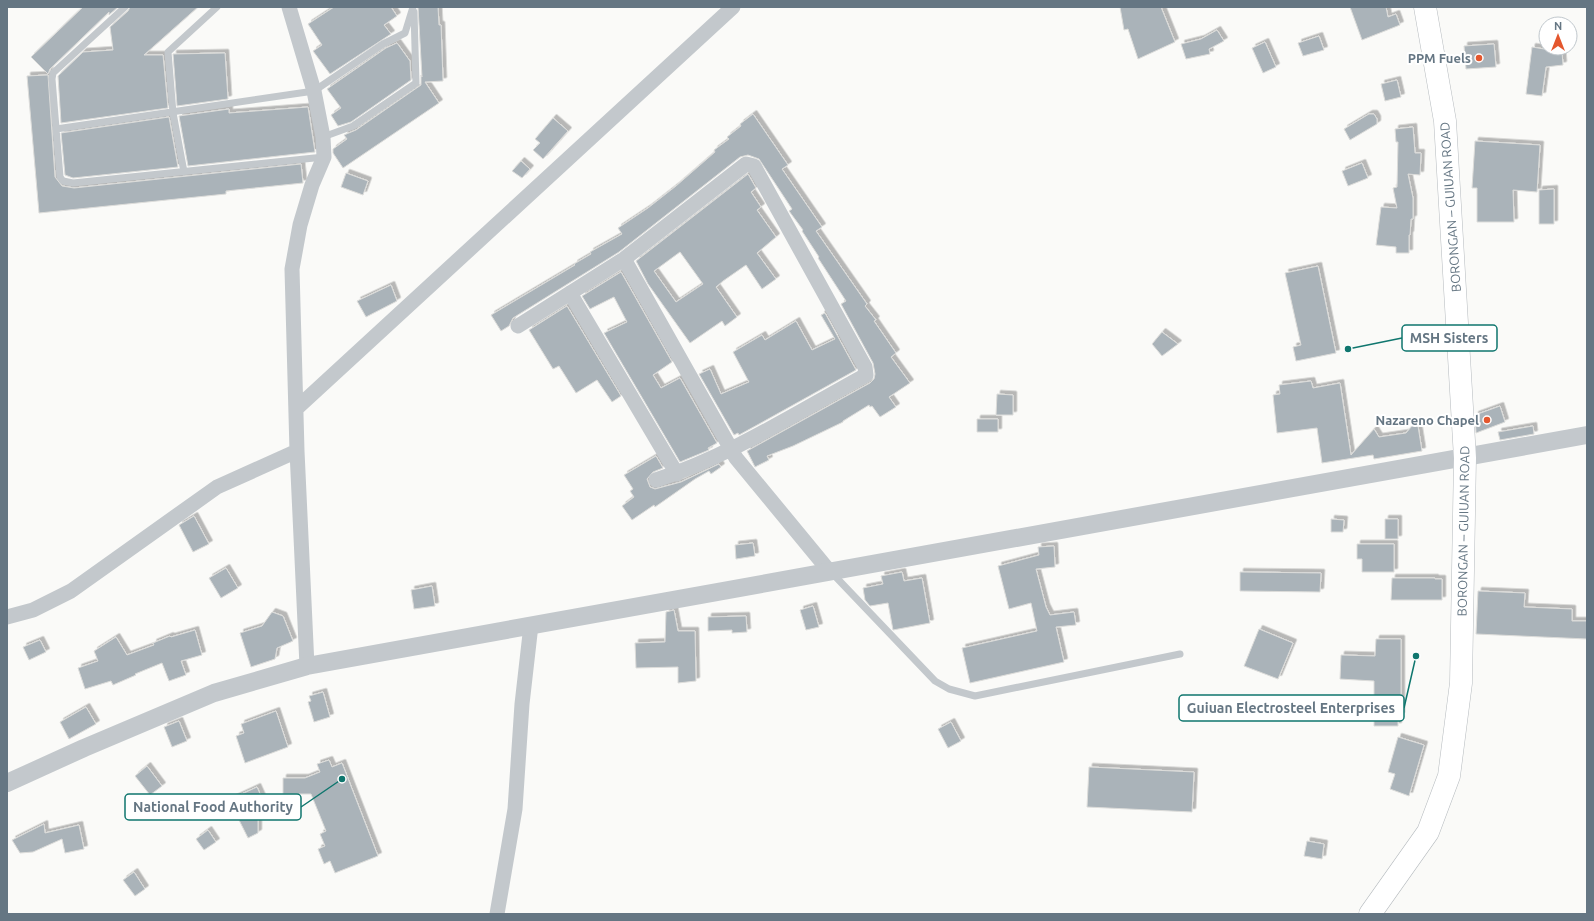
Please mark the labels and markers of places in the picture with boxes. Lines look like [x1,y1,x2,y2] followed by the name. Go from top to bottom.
[1408,51,1471,65] place label: PPM Fuels
[1474,53,1484,63] marker: PPM Fuels
[1402,325,1497,351] callout: MSH Sisters
[1376,413,1479,427] place label: Nazareno Chapel
[1482,415,1492,425] marker: Nazareno Chapel
[1179,695,1404,721] callout: Guiuan Electrosteel Enterprises
[125,794,301,820] callout: National Food Authority

